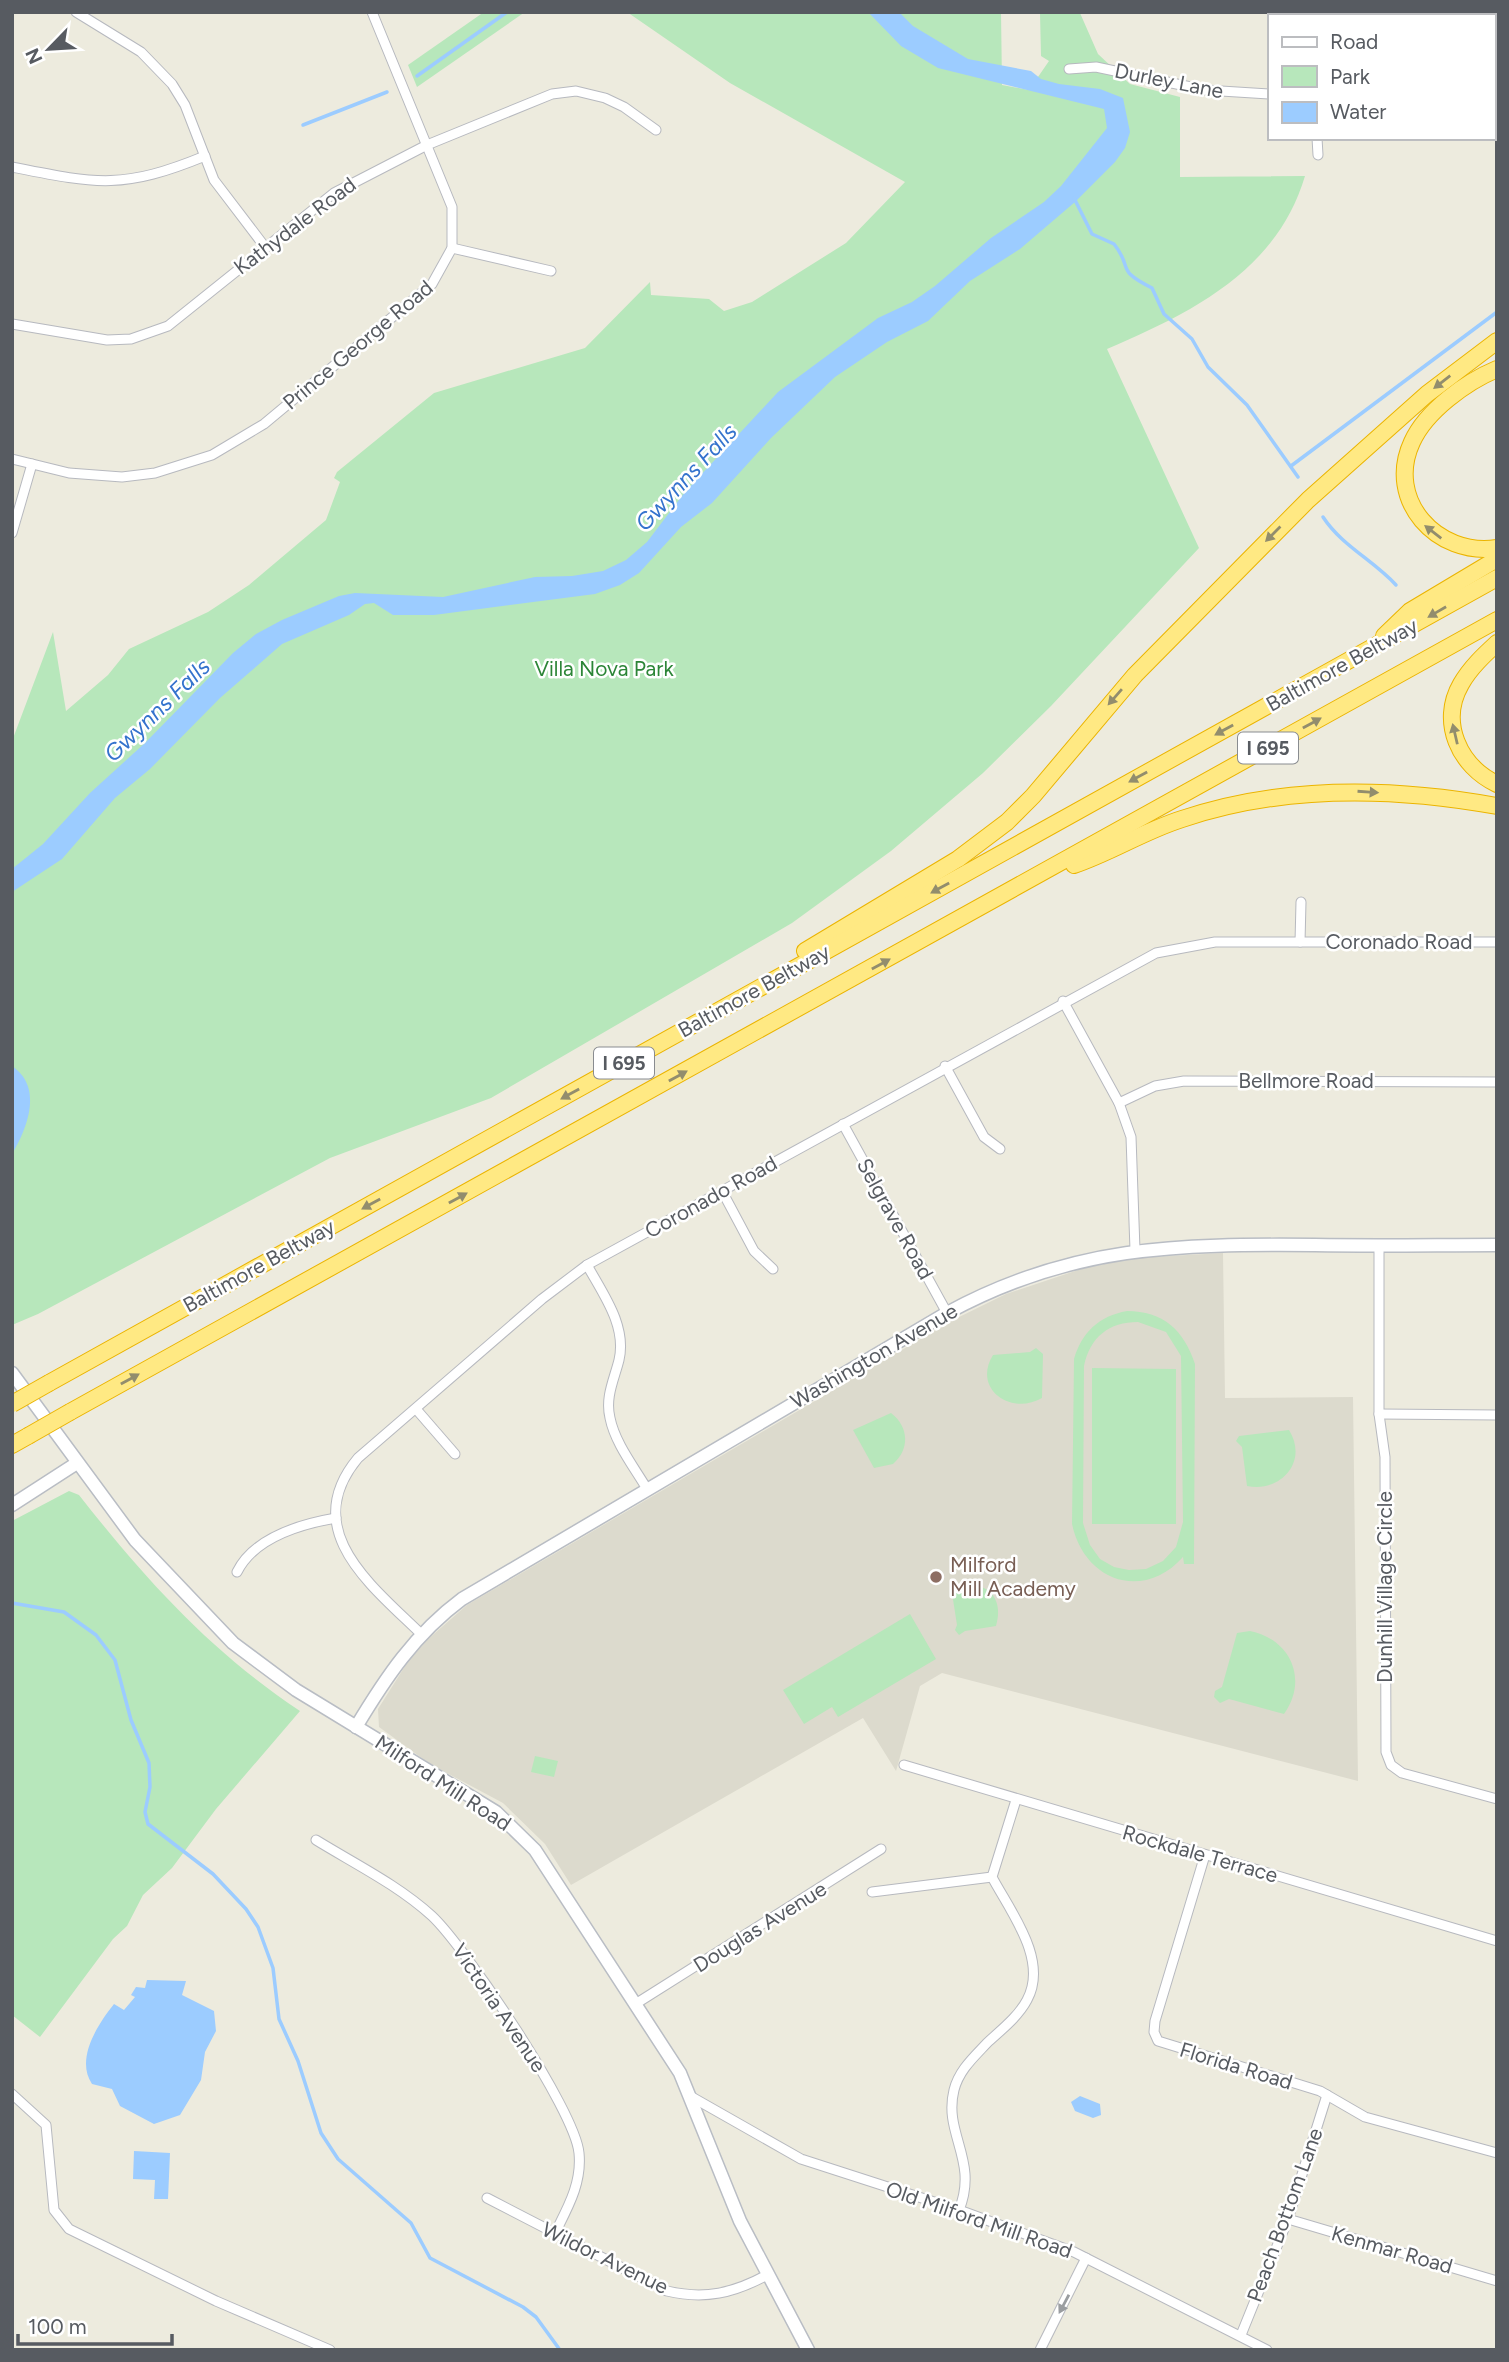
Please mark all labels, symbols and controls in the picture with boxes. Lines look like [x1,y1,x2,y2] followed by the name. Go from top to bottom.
[14,14,84,84] north arrow
[1268,14,1495,140] legend
[1330,29,1378,54] text: Road
[21,44,48,67] text: N
[1113,58,1226,103] street label: Durley Lane
[1330,64,1371,89] text: Park
[1330,99,1386,124] text: Water
[229,172,361,280] street label: Kathydale Road
[278,275,438,415] street label: Prince George Road
[1434,374,1451,389] one-way arrow
[629,417,743,537] water label: Gwynns Falls
[1265,525,1282,541] one-way arrow
[1424,525,1442,540] one-way arrow
[1428,606,1447,618] one-way arrow
[1262,613,1422,717] street label: Baltimore Beltway
[98,652,216,768] water label: Gwynns Falls
[534,656,674,681] park label: Villa Nova Park
[1108,689,1123,706] one-way arrow
[1302,717,1322,729] one-way arrow
[1449,723,1460,745] one-way arrow
[1214,724,1233,736] one-way arrow
[1238,733,1298,764] road number: I 695
[1129,771,1148,783] one-way arrow
[1358,787,1380,798] one-way arrow
[930,882,949,894] one-way arrow
[1325,929,1473,954] street label: Coronado Road
[674,939,834,1043] street label: Baltimore Beltway
[872,958,891,970] one-way arrow
[594,1048,654,1078] road number: I 695
[1238,1068,1374,1093] street label: Bellmore Road
[668,1070,688,1082] one-way arrow
[560,1088,579,1100] one-way arrow
[640,1150,781,1243] street label: Coronado Road
[852,1154,939,1284] street label: Selgrave Road
[448,1192,467,1204] one-way arrow
[361,1198,380,1210] one-way arrow
[179,1214,339,1318] street label: Baltimore Beltway
[786,1298,962,1413] street label: Washington Avenue
[120,1373,139,1385] one-way arrow
[1372,1491,1397,1683] street label: Dunhill Village Circle
[950,1552,1076,1601] place label: Milford Mill Academy
[928,1569,944,1585] marker: Milford Mill Academy
[371,1729,516,1836] street label: Milford Mill Road
[1120,1819,1281,1888] street label: Rockdale Terrace
[689,1876,831,1977] street label: Douglas Avenue
[447,1939,552,2077] street label: Victoria Avenue
[1177,2037,1296,2095] street label: Florida Road
[1241,2124,1328,2305] street label: Peach Bottom Lane
[883,2176,1076,2263] street label: Old Milford Mill Road
[538,2216,672,2299] street label: Wildor Avenue
[1329,2220,1456,2279] street label: Kenmar Road
[1058,2294,1069,2314] one-way arrow
[18,2302,172,2346] scale bar
[28,2314,87,2339] text: 100 m

